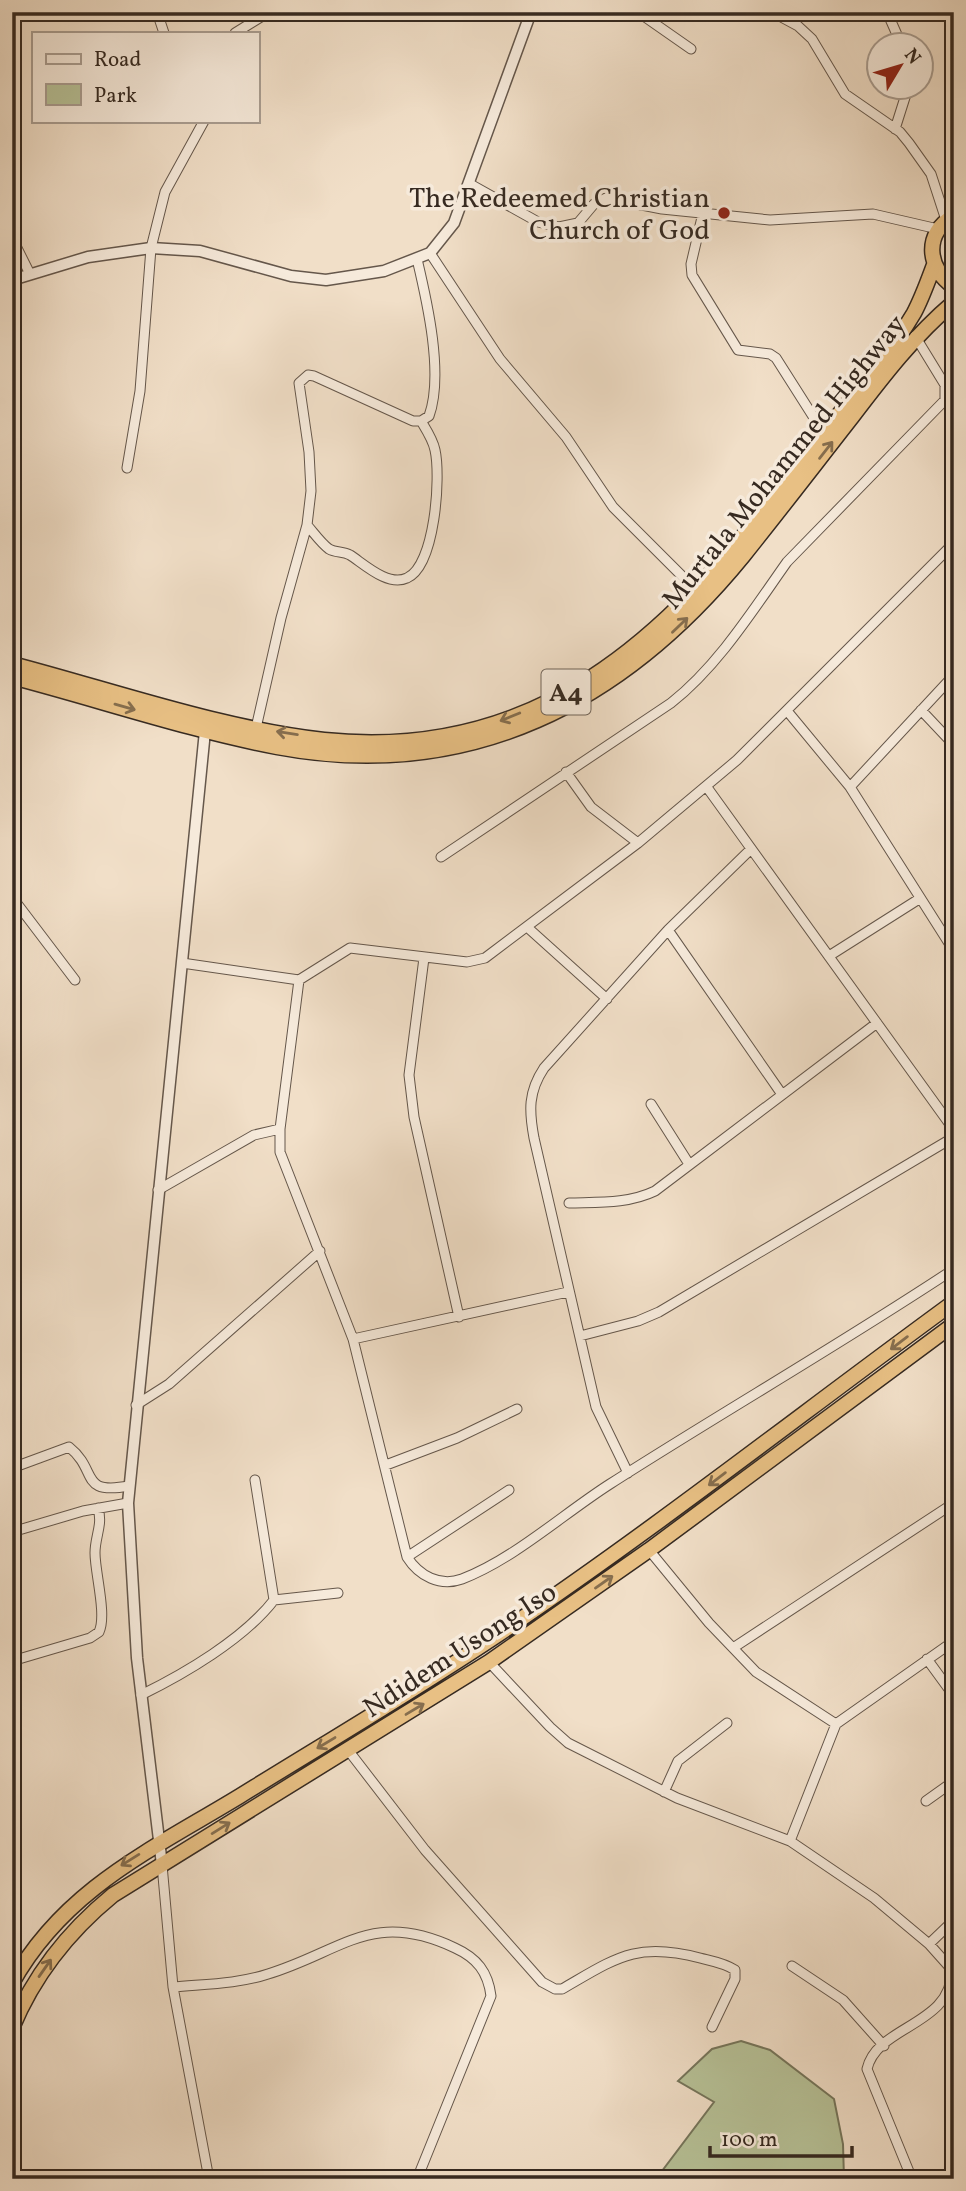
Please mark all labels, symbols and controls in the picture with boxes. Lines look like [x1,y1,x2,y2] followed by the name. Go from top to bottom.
[32,32,259,122] legend
[864,32,934,102] north arrow
[897,43,926,70] text: N
[94,46,141,75] text: Road
[94,82,137,111] text: Park
[409,180,710,251] place label: The Redeemed Christian Church of God
[716,205,732,221] marker: The Redeemed Christian Church of God
[654,307,916,618] street label: Murtala Mohammed Highway
[818,442,833,460] one-way arrow
[671,617,688,634] one-way arrow
[542,670,590,714] road number: A4
[114,702,136,715] one-way arrow
[500,711,522,724] one-way arrow
[276,726,299,739] one-way arrow
[890,1336,909,1350] one-way arrow
[708,1472,727,1486] one-way arrow
[356,1574,565,1728] street label: Ndidem Usong Iso
[594,1575,613,1589] one-way arrow
[405,1702,425,1716] one-way arrow
[316,1737,336,1751] one-way arrow
[211,1821,230,1836] one-way arrow
[121,1854,141,1868] one-way arrow
[38,1959,52,1978] one-way arrow
[710,2114,852,2158] scale bar
[721,2126,778,2155] text: 100 m

